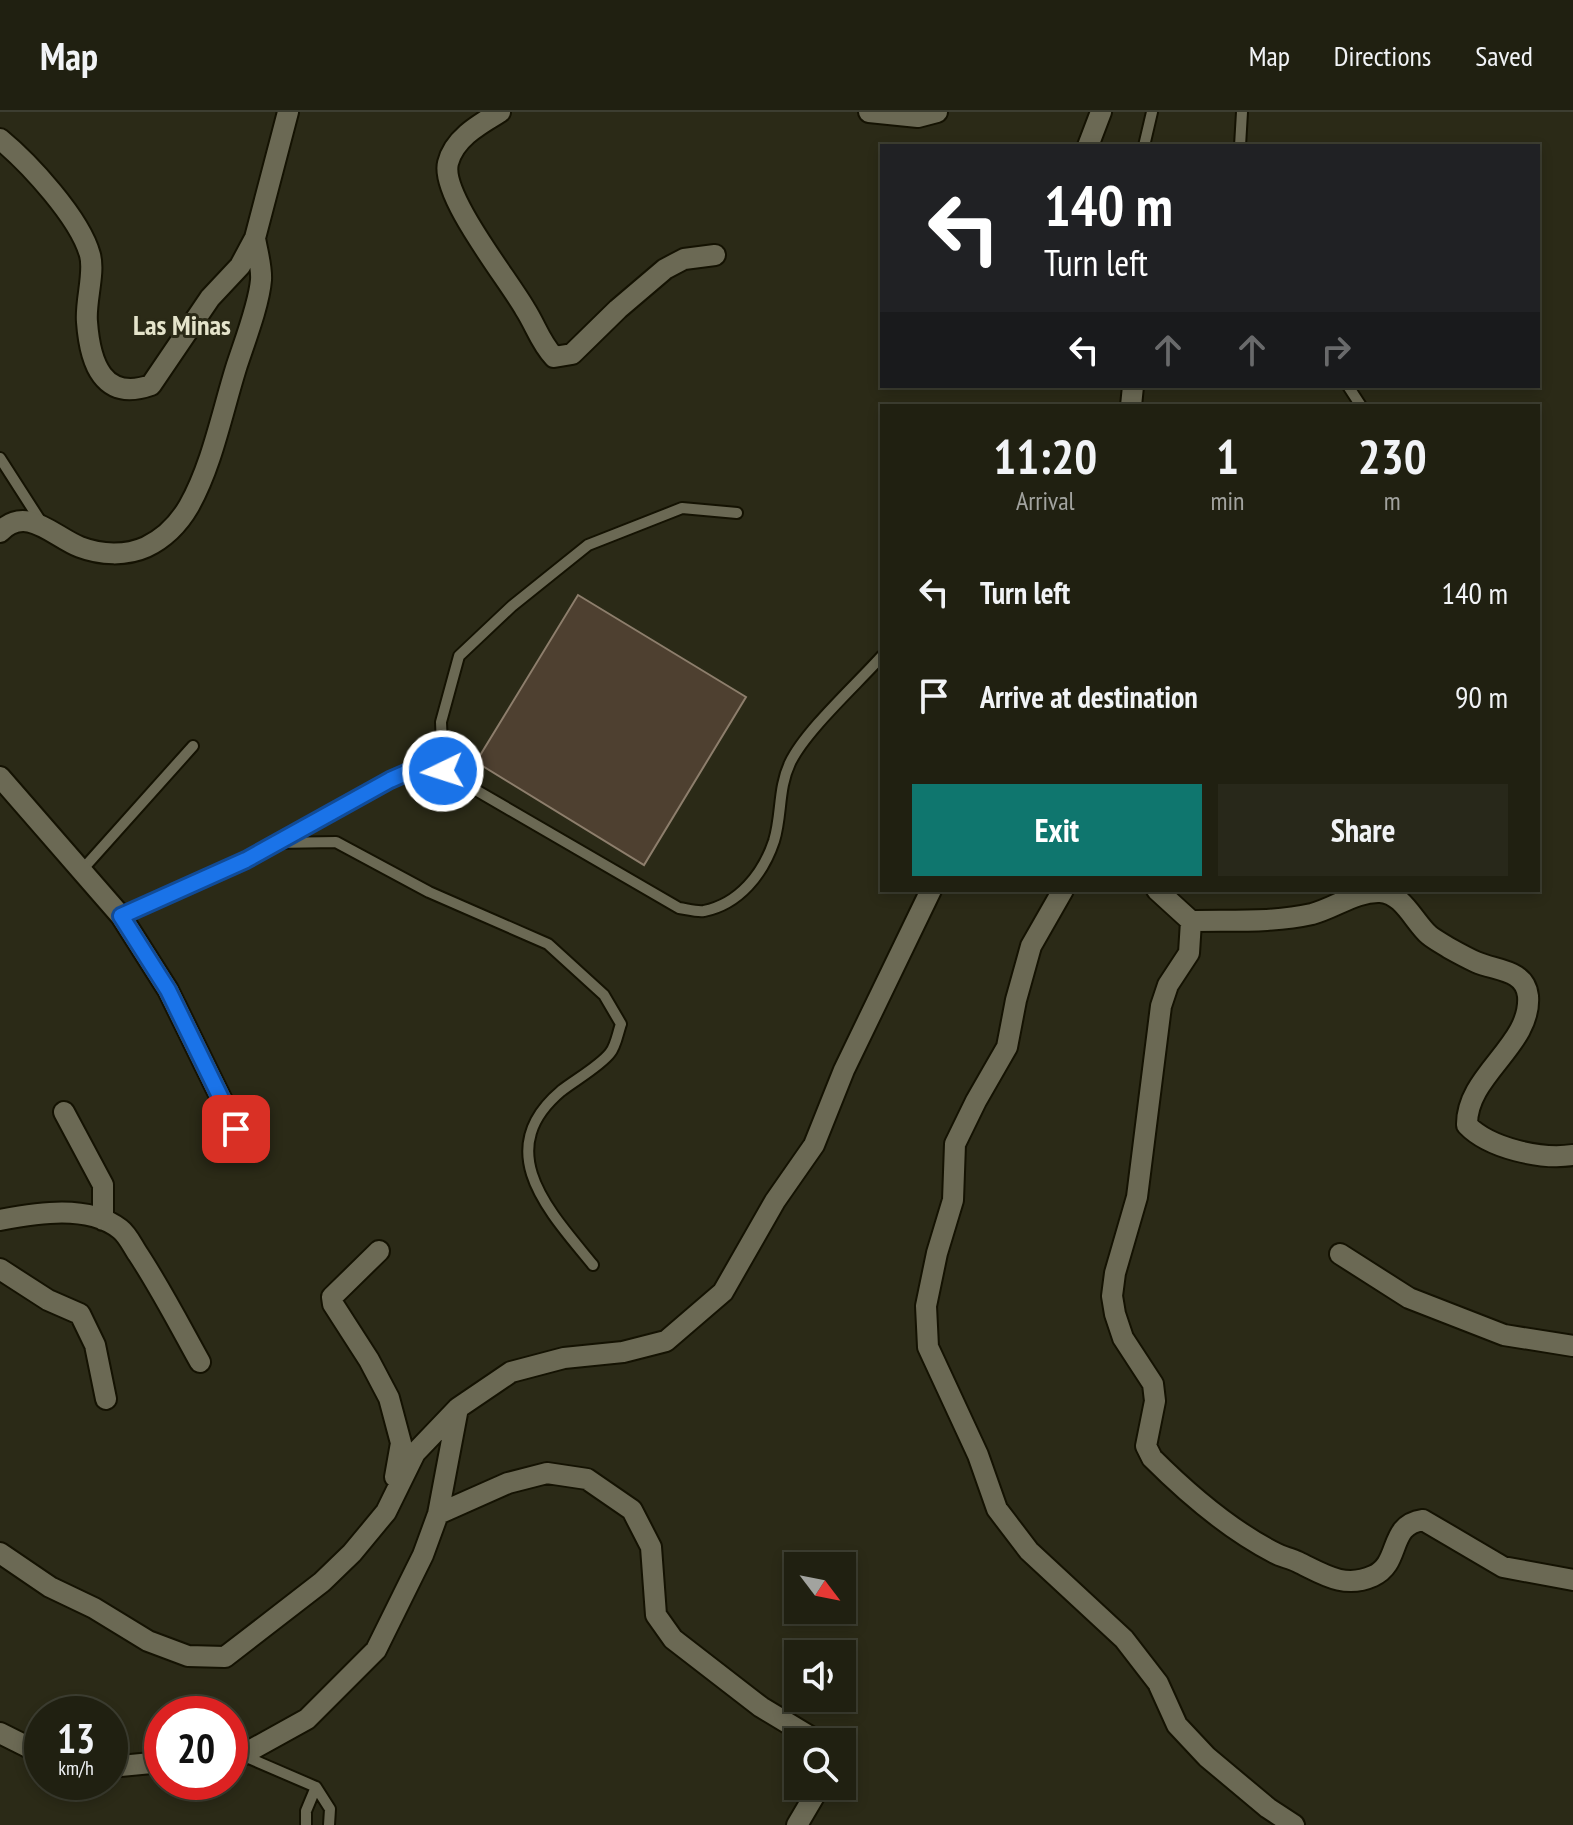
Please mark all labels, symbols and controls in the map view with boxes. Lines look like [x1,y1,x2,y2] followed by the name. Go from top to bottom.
[40,31,98,80] text: Map
[1249,37,1290,74] text: Map
[1334,37,1431,74] text: Directions
[1475,37,1533,74] text: Saved
[1044,169,1173,241] text: 140 m
[912,176,1016,280] icon: left
[1044,239,1148,286] text: Turn left
[133,306,231,343] district label: Las Minas
[1062,328,1106,372] icon: left
[1146,328,1190,372] icon: ahead
[1230,328,1274,372] icon: ahead
[1314,328,1358,372] icon: right
[993,425,1097,487] text: 11:20
[1216,425,1239,487] text: 1
[1358,425,1427,487] text: 230
[1016,484,1075,517] text: Arrival
[1210,484,1244,517] text: min
[1384,484,1401,517] text: m
[912,570,956,614] icon: left
[980,573,1070,612] text: Turn left
[1442,573,1508,612] text: 140 m
[912,674,956,718] icon: arrive
[980,677,1198,716] text: Arrive at destination
[1455,677,1508,716] text: 90 m
[401,729,485,813] position arrow
[912,784,1202,876] button: Exit
[1218,784,1508,876] button: Share
[202,1095,270,1163] pin
[214,1107,258,1151] icon: arrive
[784,1552,856,1624] north arrow
[784,1552,856,1800] map controls
[784,1640,856,1712] button: sound
[144,1696,248,1800] speed limit sign: 20
[57,1712,95,1764] text: 13
[784,1728,856,1800] button: search
[58,1755,94,1781] text: km/h

